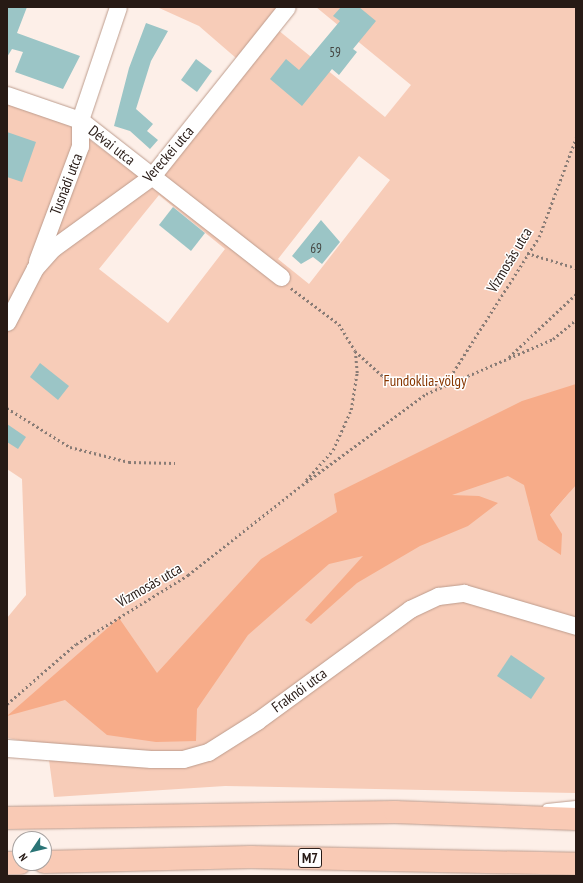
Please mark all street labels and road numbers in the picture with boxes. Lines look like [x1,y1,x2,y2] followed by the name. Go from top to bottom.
[85,121,139,169] street label: Dévai utca
[139,122,197,186] street label: Vereckei utca
[46,151,86,217] street label: Tusnádi utca
[483,224,535,296] street label: Vízmosás utca
[113,559,185,611] street label: Vízmosás utca
[268,664,330,716] street label: Fraknói utca
[298,846,322,870] road number: M7

